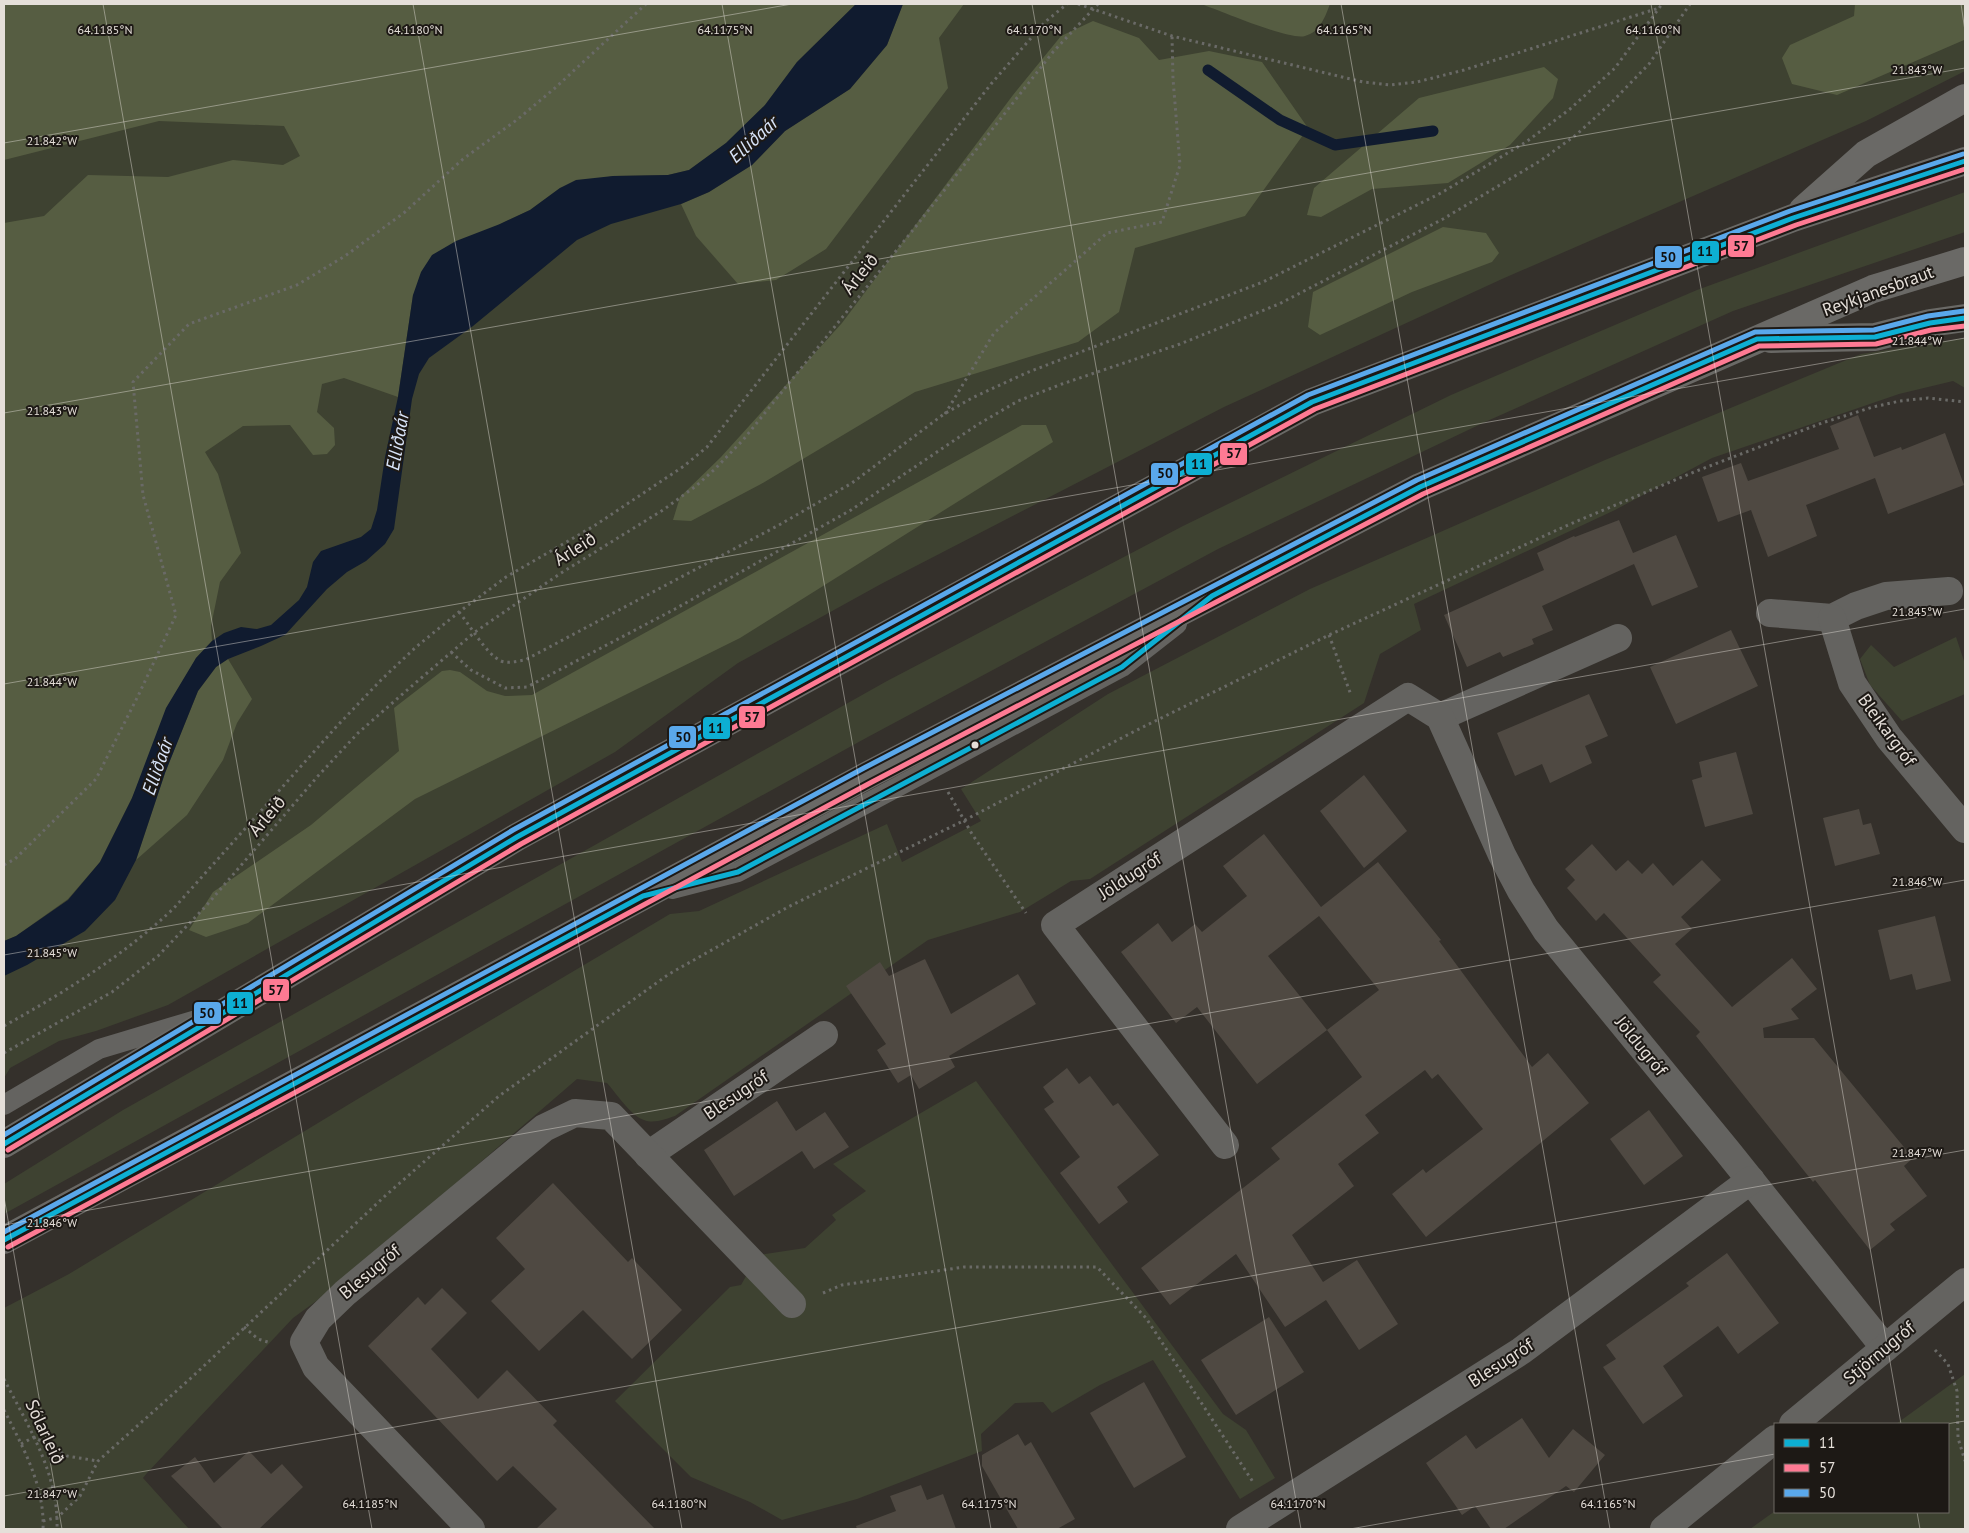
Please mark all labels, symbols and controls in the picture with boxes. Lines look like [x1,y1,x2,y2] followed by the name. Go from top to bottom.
[78,22,132,37] text: 64.1185°N
[388,22,442,37] text: 64.1180°N
[698,22,752,37] text: 64.1175°N
[1007,22,1061,37] text: 64.1170°N
[1317,22,1371,37] text: 64.1165°N
[1626,22,1680,37] text: 64.1160°N
[1892,62,1942,77] text: 21.843°W
[723,109,784,168] water label: Elliðaár
[27,133,77,148] text: 21.842°W
[1727,234,1755,258] line badge: 57
[1733,237,1749,255] text: 57
[1691,240,1720,264] line badge: 11
[1697,242,1713,260] text: 11
[1654,245,1683,269] line badge: 50
[1660,248,1676,266] text: 50
[836,249,883,299] street label: Árleið
[1819,260,1936,321] street label: Reykjanesbraut
[1892,333,1942,348] text: 21.844°W
[27,403,77,418] text: 21.843°W
[380,408,414,472] water label: Elliðaár
[1219,442,1248,466] line badge: 57
[1226,444,1242,462] text: 57
[1185,452,1213,476] line badge: 11
[1191,455,1207,473] text: 11
[1150,462,1179,486] line badge: 50
[1157,464,1173,482] text: 50
[549,527,600,571] street label: Árleið
[1892,604,1942,619] text: 21.845°W
[27,674,77,689] text: 21.844°W
[1853,689,1922,772] street label: Bleikargróf
[738,705,766,729] line badge: 57
[744,708,760,726] text: 57
[702,716,731,740] line badge: 11
[708,719,724,737] text: 11
[668,725,697,749] line badge: 50
[675,728,691,746] text: 50
[136,733,179,798] water label: Elliðaár
[970,740,980,750] unlabelled marker
[243,791,290,841] street label: Árleið
[1093,846,1167,905] street label: Jöldugróf
[1892,874,1942,889] text: 21.846°W
[27,945,77,960] text: 21.845°W
[262,978,290,1002] line badge: 57
[268,981,284,999] text: 57
[226,991,254,1015] line badge: 11
[232,994,248,1012] text: 11
[193,1001,222,1025] line badge: 50
[199,1004,215,1022] text: 50
[1610,1010,1673,1081] street label: Jöldugróf
[699,1064,774,1125] street label: Blesugróf
[1892,1145,1942,1160] text: 21.847°W
[27,1215,77,1230] text: 21.846°W
[334,1238,406,1304] street label: Blesugróf
[1838,1315,1920,1389] street label: Stjörnugróf
[1464,1332,1539,1392] street label: Blesugróf
[20,1396,70,1468] street label: Sólarleið
[1774,1423,1949,1513] legend
[1819,1433,1835,1452] text: 11
[1819,1458,1835,1477] text: 57
[1819,1483,1835,1502] text: 50
[27,1486,77,1501] text: 21.847°W
[343,1496,397,1511] text: 64.1185°N
[652,1496,706,1511] text: 64.1180°N
[962,1496,1016,1511] text: 64.1175°N
[1271,1496,1325,1511] text: 64.1170°N
[1581,1496,1635,1511] text: 64.1165°N

